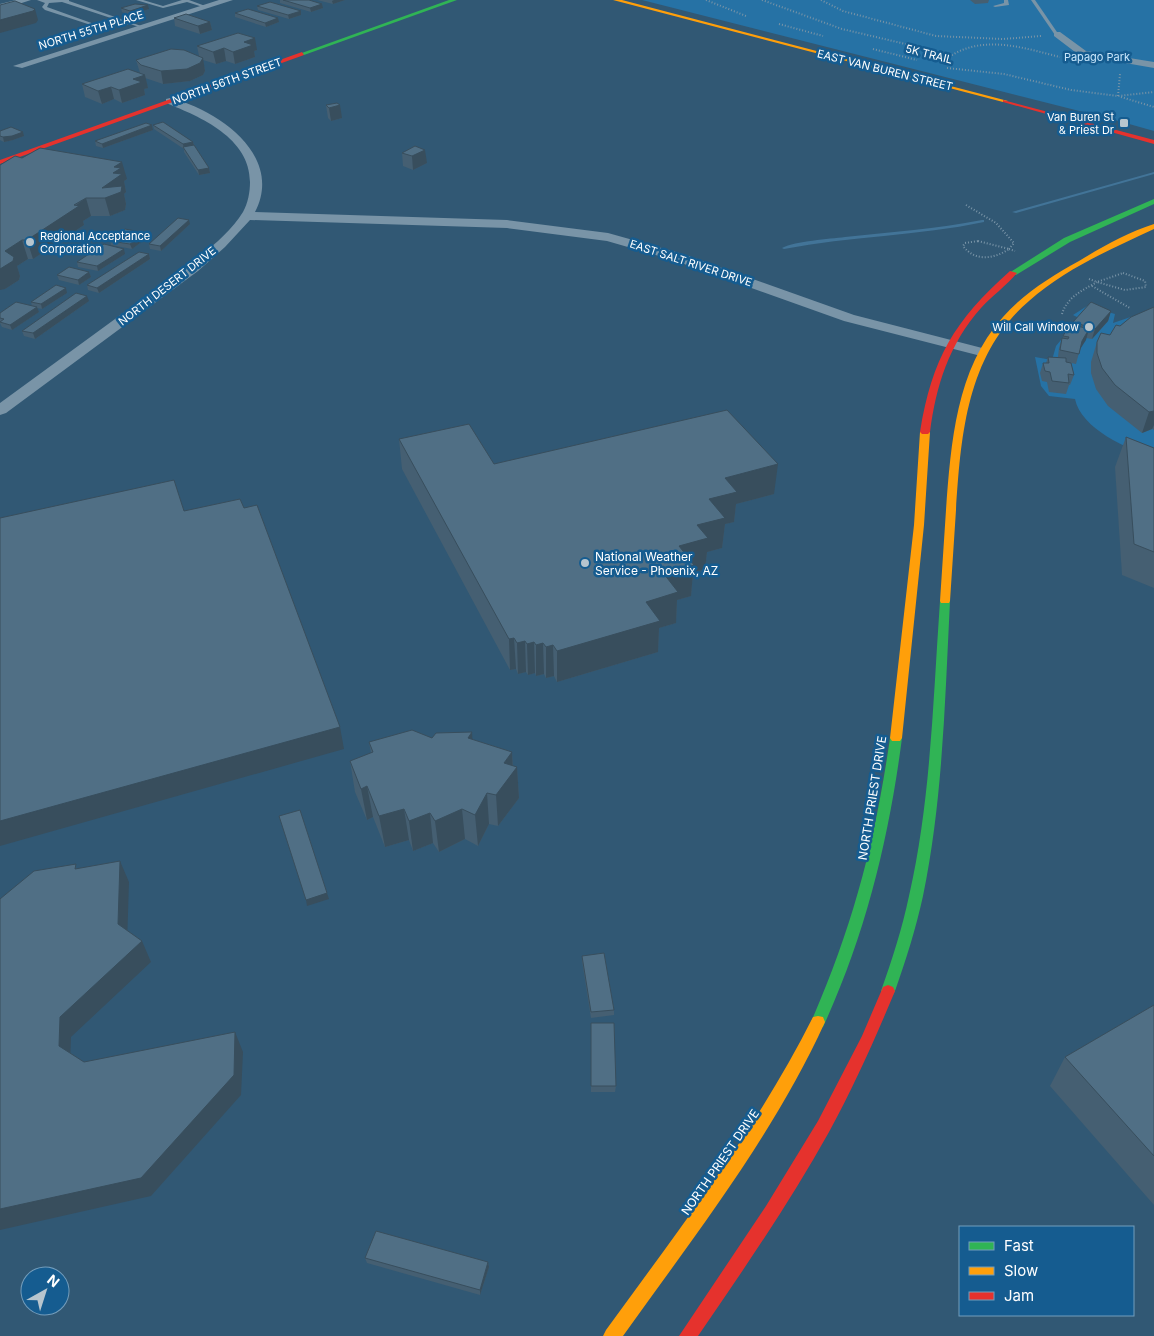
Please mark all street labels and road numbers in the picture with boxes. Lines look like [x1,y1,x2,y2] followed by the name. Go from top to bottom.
[37,7,145,53] street label: NORTH 55TH PLACE
[904,41,954,67] street label: 5K TRAIL
[816,46,954,94] street label: EAST VAN BUREN STREET
[170,55,284,107] street label: NORTH 56TH STREET
[628,237,754,289] street label: EAST SALT RIVER DRIVE
[115,244,219,328] street label: NORTH DESERT DRIVE
[855,735,889,861] street label: NORTH PRIEST DRIVE
[678,1106,762,1218] street label: NORTH PRIEST DRIVE

